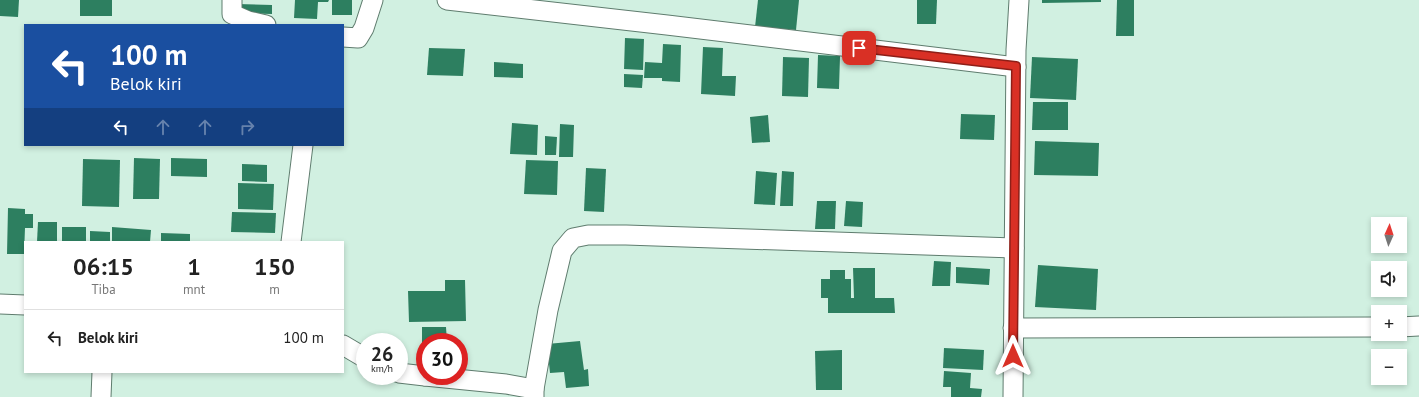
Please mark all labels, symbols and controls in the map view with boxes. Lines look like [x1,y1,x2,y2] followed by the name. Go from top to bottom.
[842,31,876,65] pin
[110,36,187,73] text: 100 m
[848,37,870,59] icon: arrive
[44,40,96,92] icon: left
[110,72,182,95] text: Belok kiri
[110,116,132,138] icon: left
[152,116,174,138] icon: ahead
[194,116,216,138] icon: ahead
[236,116,258,138] icon: right
[1371,217,1407,253] north arrow
[1371,217,1407,385] map controls
[73,251,134,282] text: 06:15
[187,251,201,282] text: 1
[254,251,295,282] text: 150
[1371,261,1407,297] button: sound
[91,281,116,298] text: Tiba
[183,281,205,298] text: mnt
[269,281,280,298] text: m
[1371,305,1407,341] button: +
[44,327,66,349] icon: left
[78,328,138,347] text: Belok kiri
[283,328,324,347] text: 100 m
[416,333,468,385] speed limit sign: 30
[992,335,1034,377] position arrow
[371,341,393,367] text: 26
[1371,349,1407,385] button: −
[371,362,393,375] text: km/h

